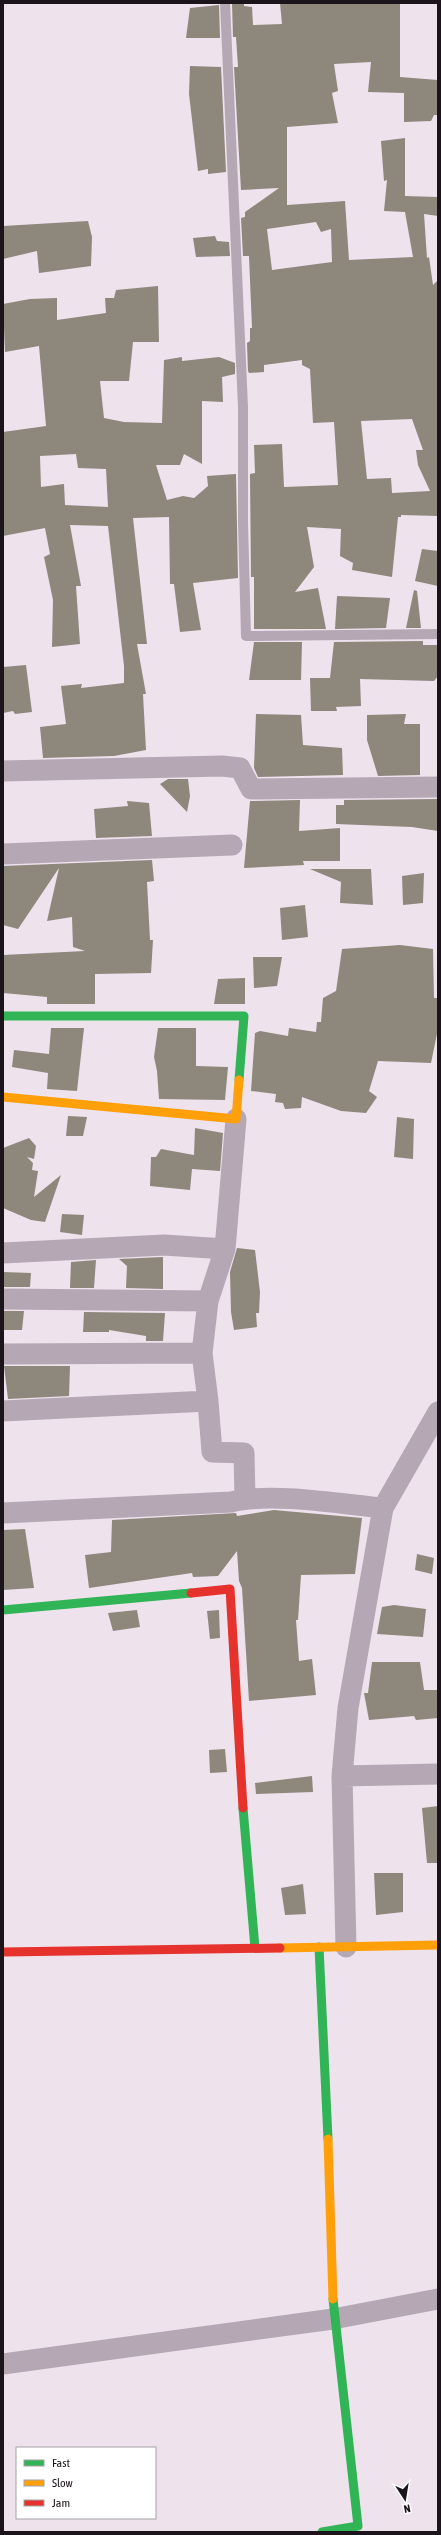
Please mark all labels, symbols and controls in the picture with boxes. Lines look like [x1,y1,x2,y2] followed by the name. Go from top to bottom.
[16,2447,156,2519] legend
[52,2456,70,2470] text: Fast
[52,2476,73,2490] text: Slow
[385,2479,425,2519] north arrow
[52,2496,70,2510] text: Jam
[403,2502,412,2515] text: N

